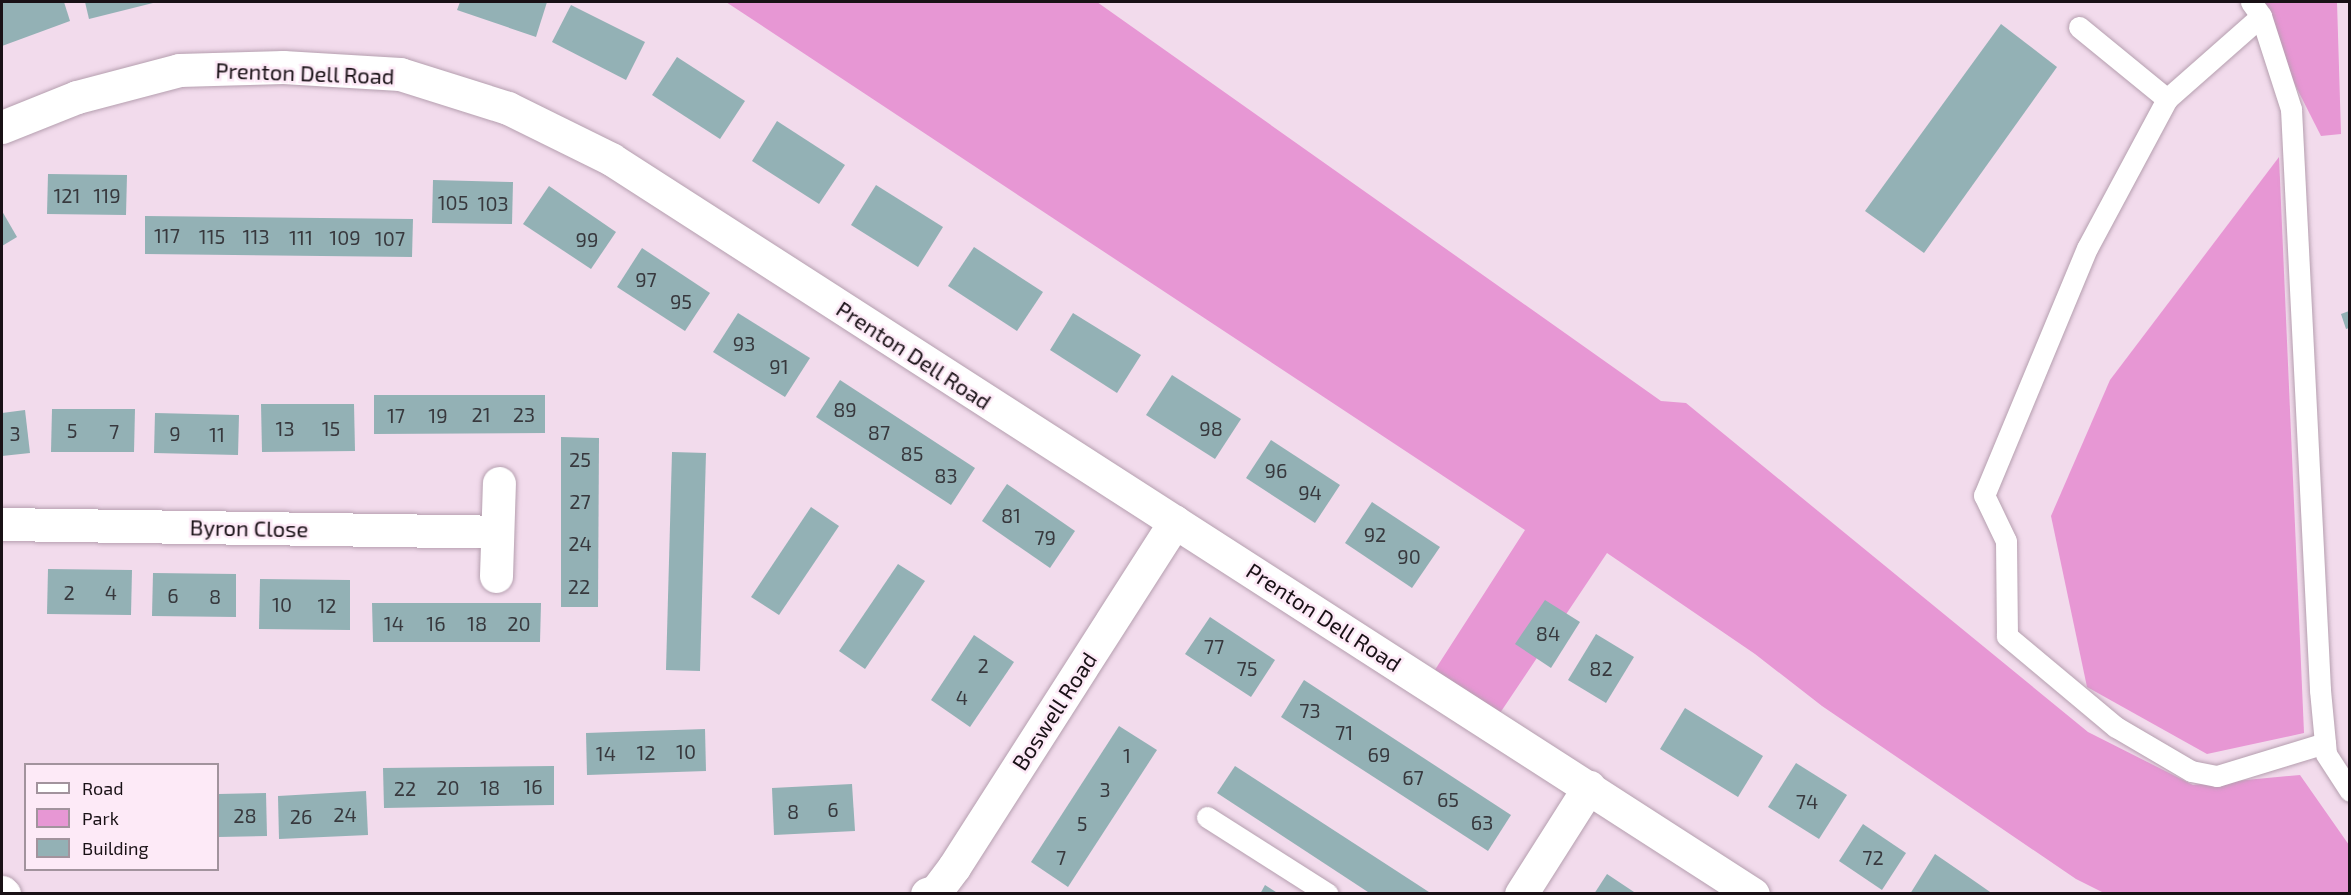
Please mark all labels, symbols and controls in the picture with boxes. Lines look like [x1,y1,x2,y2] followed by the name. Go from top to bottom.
[215,57,395,89] street label: Prenton Dell Road
[53,183,81,207] house number: 121
[93,183,121,207] house number: 119
[438,190,468,214] house number: 105
[477,191,509,215] house number: 103
[154,223,180,247] house number: 117
[199,224,225,248] house number: 115
[242,224,270,248] house number: 113
[289,225,313,249] house number: 111
[329,225,361,249] house number: 109
[375,226,405,250] house number: 107
[576,227,598,251] house number: 99
[635,267,657,291] house number: 97
[670,289,692,313] house number: 95
[831,295,997,415] street label: Prenton Dell Road
[733,331,755,355] house number: 93
[769,354,789,378] house number: 91
[833,397,857,421] house number: 89
[471,402,491,426] house number: 21
[513,402,535,426] house number: 23
[387,403,405,427] house number: 17
[428,403,448,427] house number: 19
[275,416,295,440] house number: 13
[322,416,340,440] house number: 15
[1199,416,1223,440] house number: 98
[67,418,77,442] house number: 5
[109,419,119,443] house number: 7
[868,420,890,444] house number: 87
[9,421,21,445] house number: 3
[169,421,181,445] house number: 9
[209,422,225,446] house number: 11
[901,441,923,465] house number: 85
[569,447,591,471] house number: 25
[1265,458,1287,482] house number: 96
[934,463,958,487] house number: 83
[1298,480,1322,504] house number: 94
[569,489,591,513] house number: 27
[1001,503,1021,527] house number: 81
[189,514,309,542] street label: Byron Close
[1364,522,1386,546] house number: 92
[1034,525,1056,549] house number: 79
[568,531,592,555] house number: 24
[1397,544,1421,568] house number: 90
[1241,557,1407,677] street label: Prenton Dell Road
[568,574,590,598] house number: 22
[63,580,75,604] house number: 2
[105,580,117,604] house number: 4
[167,583,179,607] house number: 6
[209,584,221,608] house number: 8
[272,592,292,616] house number: 10
[317,593,337,617] house number: 12
[384,611,404,635] house number: 14
[426,611,446,635] house number: 16
[467,611,487,635] house number: 18
[507,611,531,635] house number: 20
[1536,621,1560,645] house number: 84
[1204,634,1224,658] house number: 77
[1006,647,1102,775] street label: Boswell Road
[977,653,989,677] house number: 2
[1237,656,1257,680] house number: 75
[1589,656,1613,680] house number: 82
[956,685,968,709] house number: 4
[1299,698,1321,722] house number: 73
[1335,720,1353,744] house number: 71
[676,739,696,763] house number: 10
[636,740,656,764] house number: 12
[596,741,616,765] house number: 14
[1368,742,1390,766] house number: 69
[1123,743,1131,767] house number: 1
[24,763,219,871] legend
[1402,765,1424,789] house number: 67
[523,774,543,798] house number: 16
[436,775,460,799] house number: 20
[480,775,500,799] house number: 18
[394,776,416,800] house number: 22
[82,777,123,799] text: Road
[1099,777,1111,801] house number: 3
[1437,787,1459,811] house number: 65
[1796,789,1818,813] house number: 74
[827,797,839,821] house number: 6
[787,799,799,823] house number: 8
[333,802,357,826] house number: 24
[233,803,257,827] house number: 28
[290,804,312,828] house number: 26
[82,807,119,829] text: Park
[1471,810,1493,834] house number: 63
[1077,811,1087,835] house number: 5
[82,837,149,859] text: Building
[1056,845,1066,869] house number: 7
[1862,845,1884,869] house number: 72

